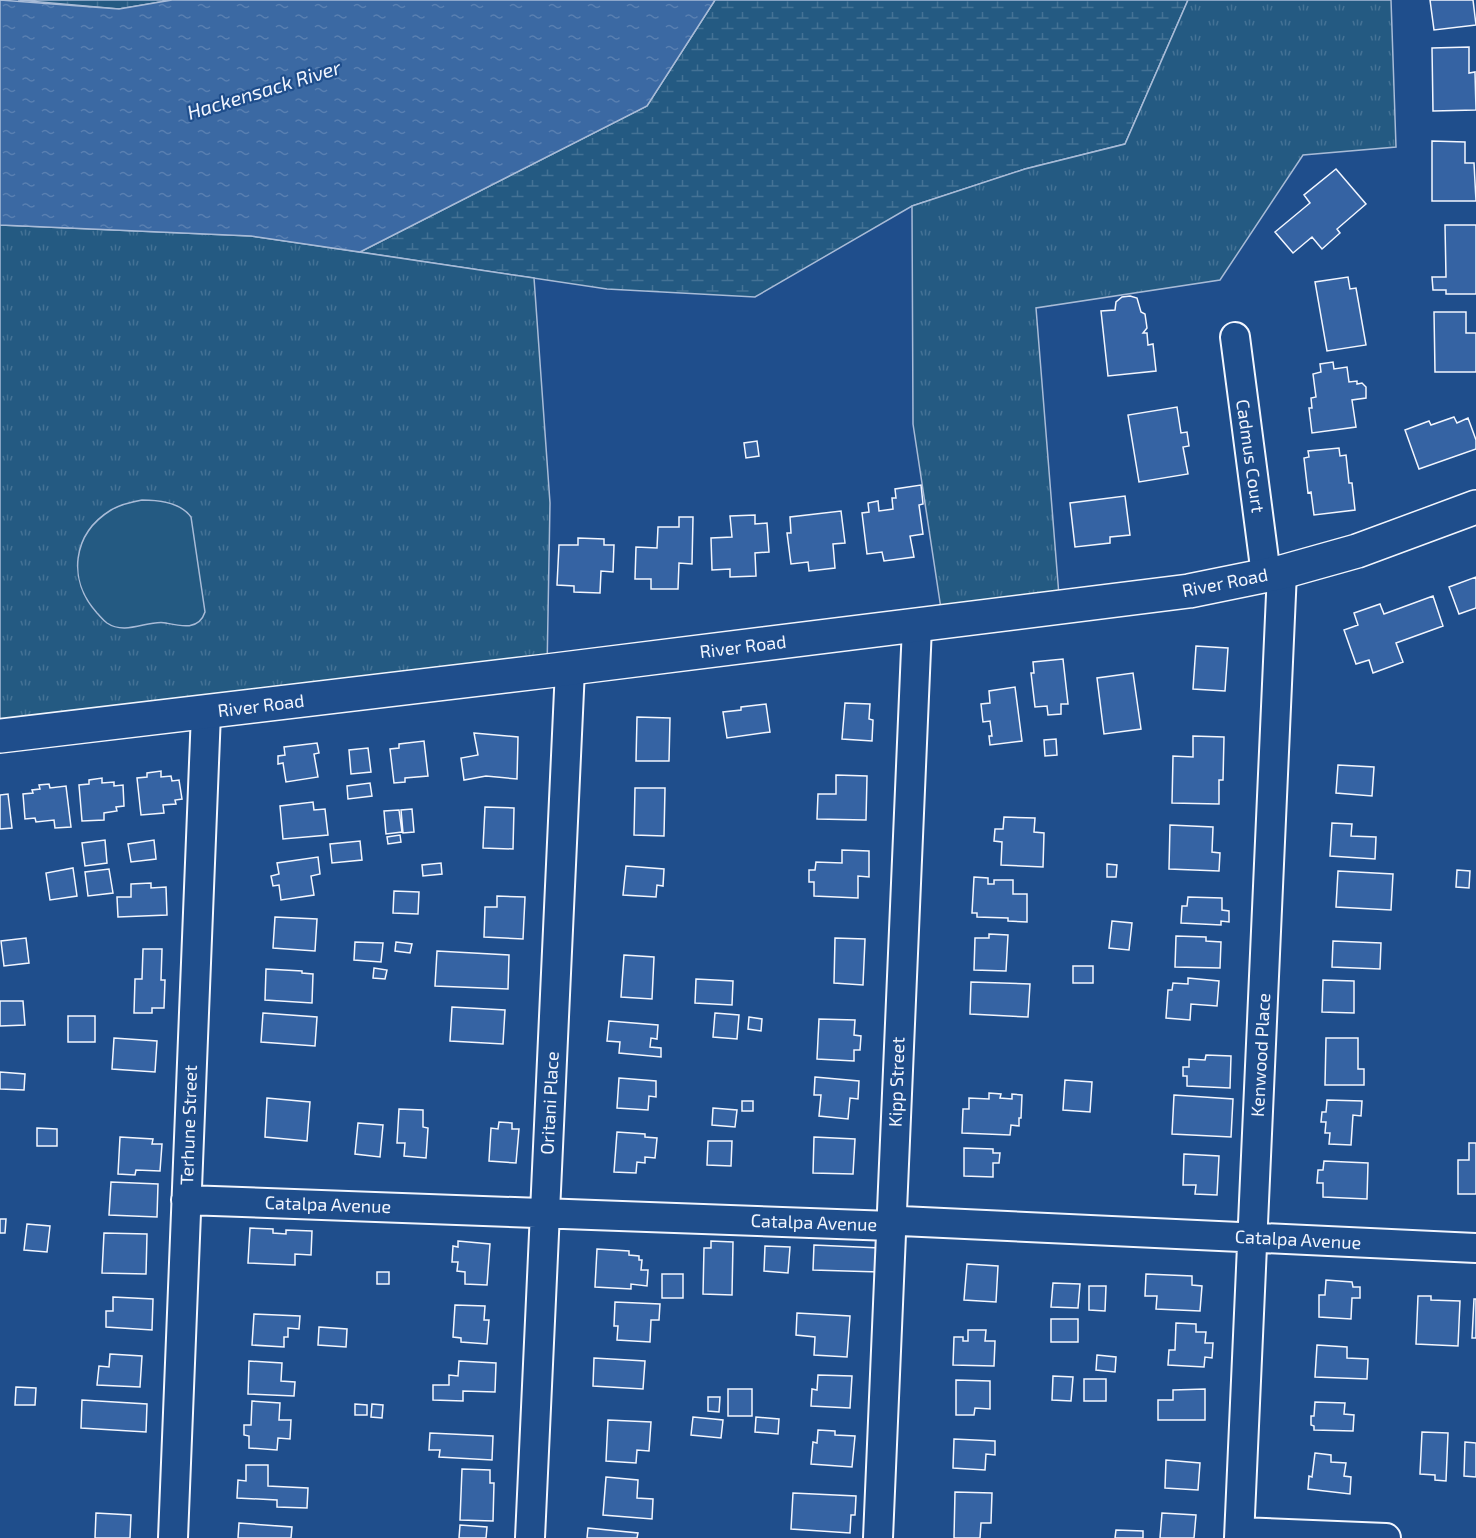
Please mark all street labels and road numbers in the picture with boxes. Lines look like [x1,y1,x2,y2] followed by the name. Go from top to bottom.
[1232,398,1270,514] street label: Cadmus Court
[1180,563,1270,601] street label: River Road
[698,630,787,662] street label: River Road
[216,689,305,721] street label: River Road
[1246,992,1274,1118] street label: Kenwood Place
[883,1036,909,1127] street label: Kipp Street
[535,1051,563,1155] street label: Oritani Place
[175,1064,201,1185] street label: Terhune Street
[264,1191,392,1217] street label: Catalpa Avenue
[750,1209,878,1235] street label: Catalpa Avenue
[1234,1225,1362,1253] street label: Catalpa Avenue

